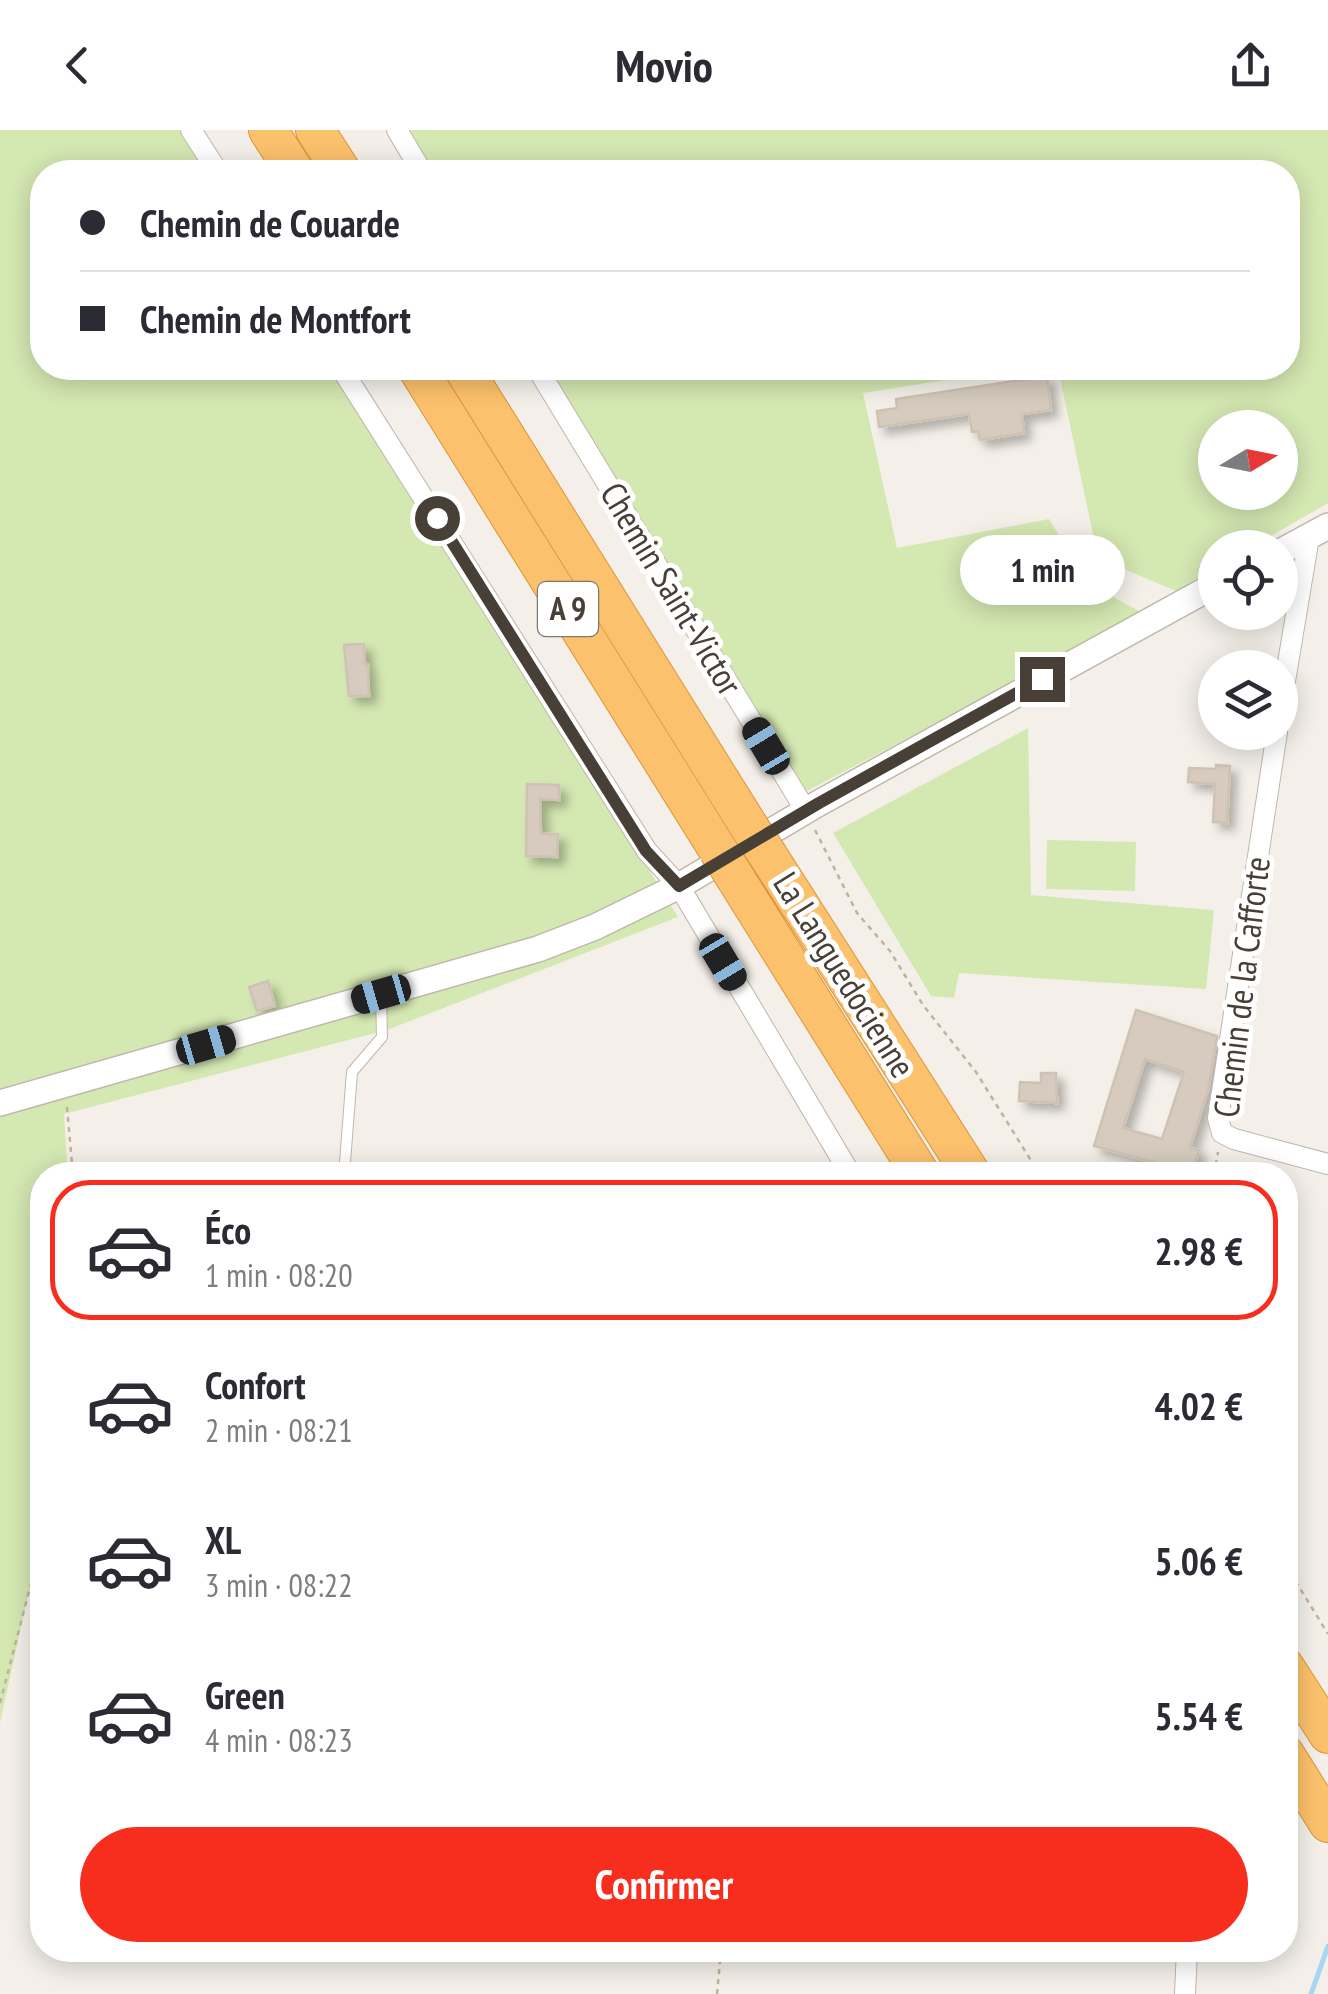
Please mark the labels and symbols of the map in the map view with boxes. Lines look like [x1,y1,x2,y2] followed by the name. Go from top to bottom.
[1198,410,1298,510] north arrow
[590,474,754,704] street label: Chemin Saint-Victor
[415,496,460,541] route start
[960,534,1124,604] callout: 1 min
[538,582,598,636] road number: A 9
[1020,657,1065,702] route end
[738,713,794,779] car
[1202,854,1280,1120] street label: Chemin de la Cafforte
[763,863,926,1086] street label: La Languedocienne
[695,929,751,995] car
[348,971,414,1017] car
[173,1022,239,1068] car

